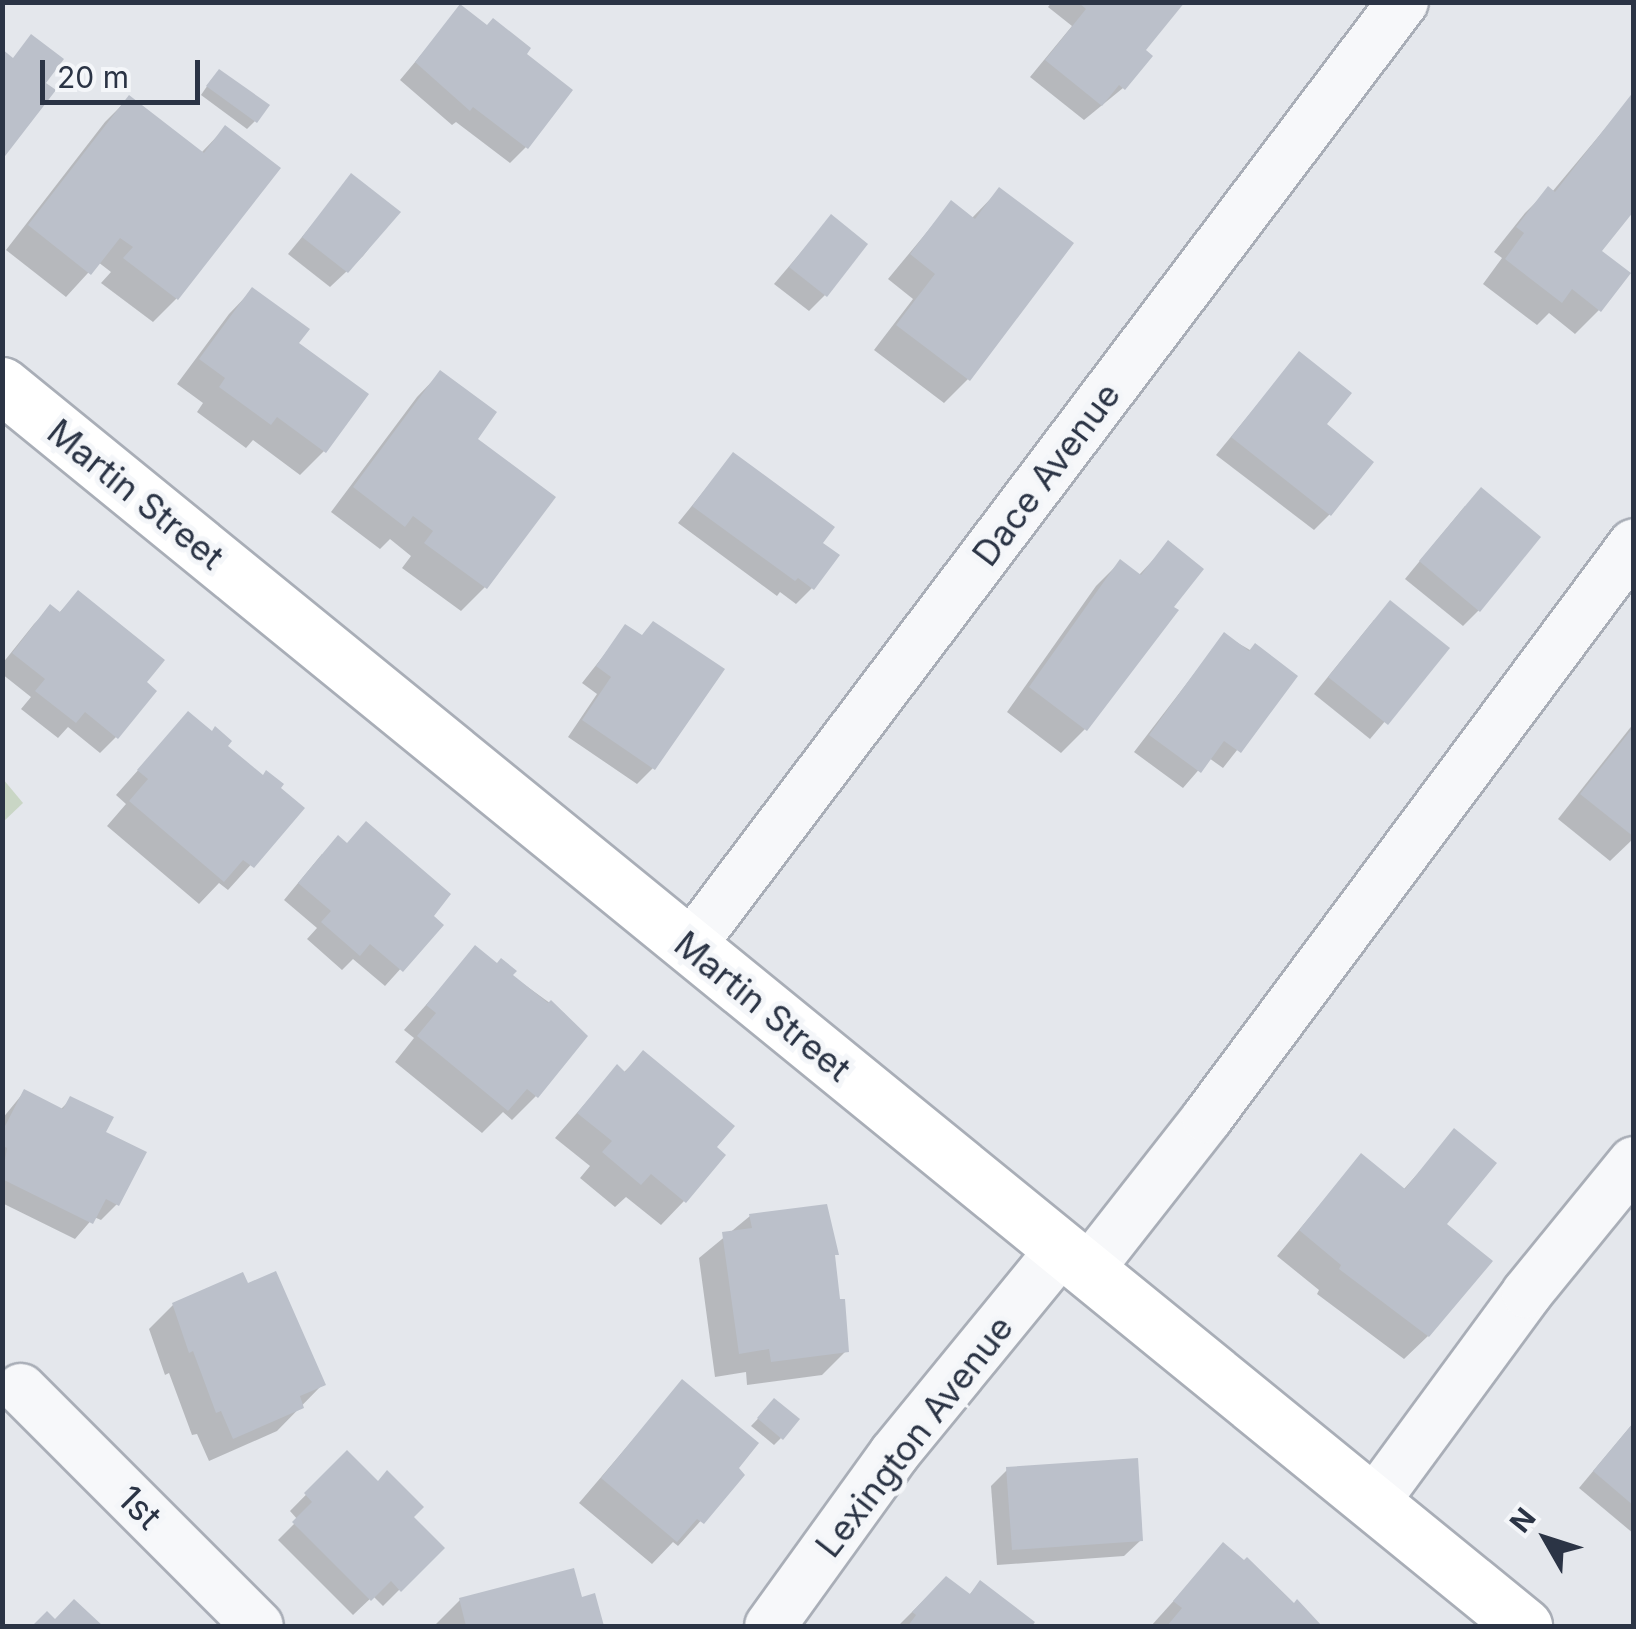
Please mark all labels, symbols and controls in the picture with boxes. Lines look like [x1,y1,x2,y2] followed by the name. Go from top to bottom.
[45,40,205,102] scale bar
[57,59,129,95] text: 20 m
[964,374,1128,574] street label: Dace Avenue
[40,410,232,578] street label: Martin Street
[667,922,859,1090] street label: Martin Street
[807,1307,1021,1565] street label: Lexington Avenue
[110,1477,170,1537] street label: 1st
[1496,1489,1596,1589] north arrow
[1503,1501,1543,1539] text: N

